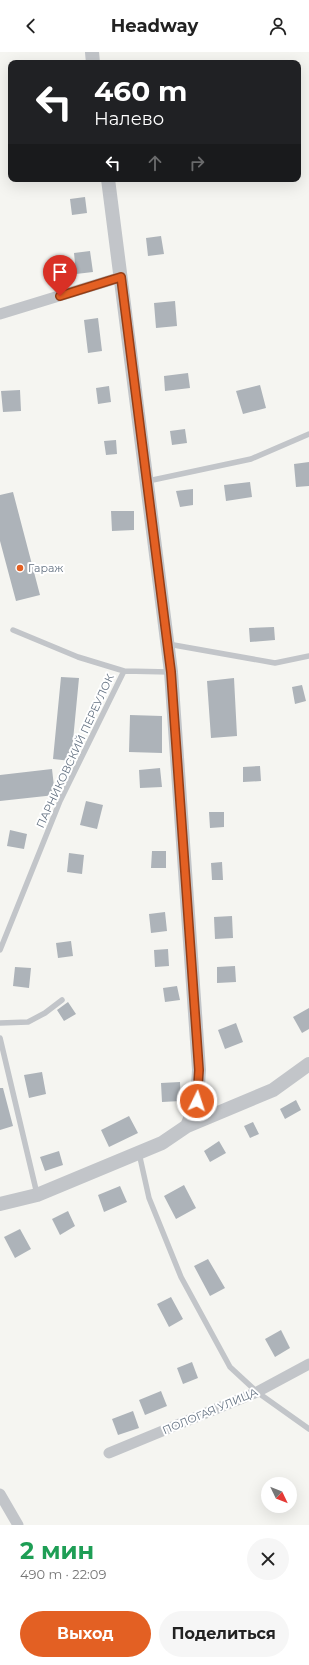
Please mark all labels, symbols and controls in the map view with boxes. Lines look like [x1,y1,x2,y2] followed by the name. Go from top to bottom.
[20,15,42,37] icon: back
[111,15,198,37] text: Headway
[267,15,289,37] icon: person
[94,74,187,108] text: 460 m
[28,76,80,128] icon: left
[94,108,164,130] text: Налево
[102,152,124,174] icon: left
[144,152,166,174] icon: ahead
[186,152,208,174] icon: right
[43,255,77,296] pin
[49,261,71,283] icon: arrive
[28,561,63,575] place label: Гараж
[15,563,25,573] marker: Гараж
[33,671,117,830] street label: ПАРНИКОВСКИЙ ПЕРЕУЛОК
[176,1080,218,1122] position arrow
[160,1384,260,1437] street label: ПОЛОГАЯ УЛИЦА
[261,1477,297,1513] north arrow
[261,1477,297,1513] map controls
[20,1536,94,1565] text: 2 мин
[247,1538,289,1580] button: close
[20,1566,106,1582] text: 490 m · 22:09
[20,1611,151,1657] button: Выход
[159,1611,289,1657] button: Поделиться

